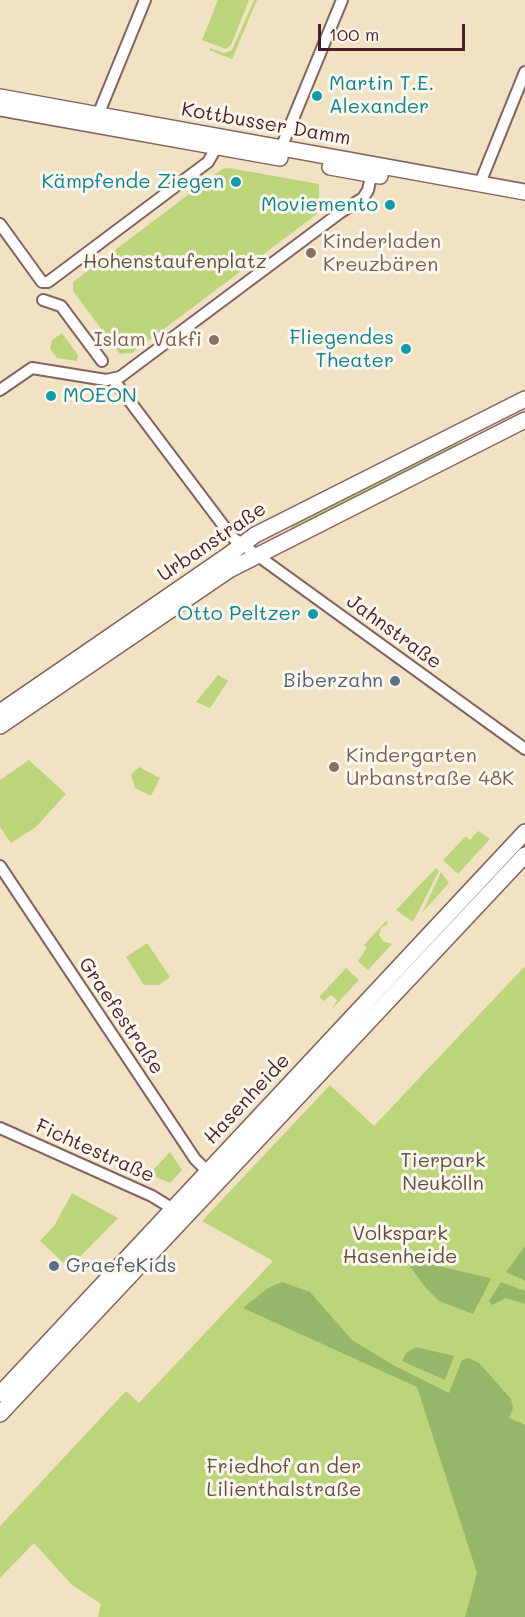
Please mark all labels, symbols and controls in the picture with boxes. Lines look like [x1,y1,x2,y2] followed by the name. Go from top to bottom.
[321,12,468,50] scale bar
[329,22,379,46] text: 100 m
[329,72,434,119] place label: Martin T.E. Alexander
[310,89,324,103] marker: Martin T.E. Alexander
[179,97,353,151] street label: Kottbusser Damm
[41,170,224,194] place label: Kämpfende Ziegen
[229,175,243,189] marker: Kämpfende Ziegen
[261,193,378,217] place label: Moviemento
[383,198,397,212] marker: Moviemento
[323,230,441,277] place label: Kinderladen Kreuzbären
[304,246,318,260] marker: Kinderladen Kreuzbären
[83,250,267,274] park label: Hohenstaufenplatz
[289,326,394,373] place label: Fliegendes Theater
[94,328,202,352] place label: Islam Vakfi
[207,333,221,347] marker: Islam Vakfi
[399,342,413,356] marker: Fliegendes Theater
[63,384,137,408] place label: MOEON
[44,389,58,403] marker: MOEON
[153,497,271,587] street label: Urbanstraße
[342,589,446,675] street label: Jahnstraße
[177,602,301,626] place label: Otto Peltzer
[306,607,320,621] marker: Otto Peltzer
[283,669,383,693] place label: Biberzahn
[388,674,402,688] marker: Biberzahn
[346,744,514,791] place label: Kindergarten Urbanstraße 48K
[327,760,341,774] marker: Kindergarten Urbanstraße 48K
[73,953,169,1079] street label: Graefestraße
[199,1049,295,1149] street label: Hasenheide
[32,1114,158,1188] street label: Fichtestraße
[400,1149,486,1196] park label: Tierpark Neukölln
[343,1222,457,1269] park label: Volkspark Hasenheide
[66,1254,177,1278] place label: GraefeKids
[47,1259,61,1273] marker: GraefeKids
[207,1455,361,1502] park label: Friedhof an der Lilienthalstraße

